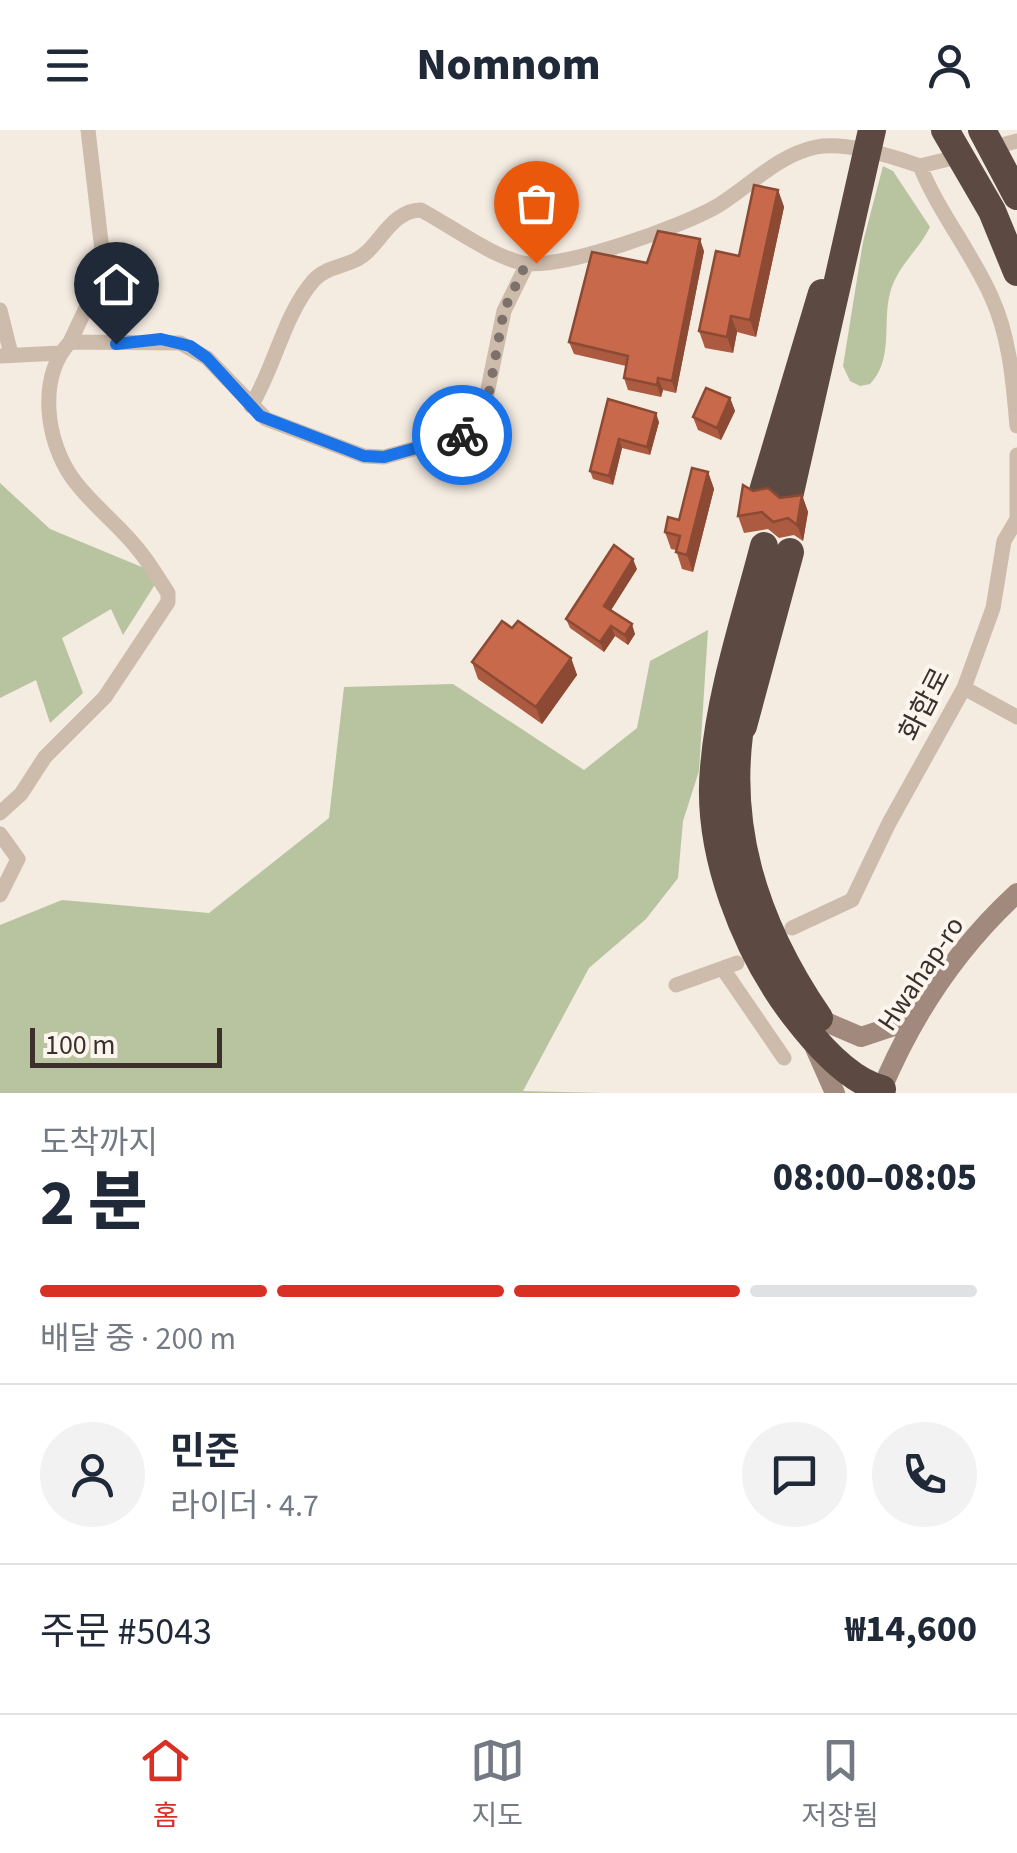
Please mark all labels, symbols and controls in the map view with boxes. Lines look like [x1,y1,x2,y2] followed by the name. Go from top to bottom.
[417,33,600,97] text: Nomnom
[40,38,95,93] icon: menu
[922,38,977,93] icon: person
[494,161,579,264] pin
[509,176,564,231] icon: bag
[74,242,159,345] pin
[89,257,144,312] icon: home
[412,385,512,485] courier
[435,408,490,463] icon: bike
[890,661,960,748] street label: 화합로
[868,908,974,1039] street label: Hwahap-ro
[30,1023,222,1068] scale bar
[45,1025,116,1065] text: 100 m
[40,1120,158,1166] text: 도착까지
[773,1151,977,1205] text: 08:00–08:05
[40,1157,148,1250] text: 2 분
[40,1316,236,1362] text: 배달 중 · 200 m
[40,1422,145,1527] button: person
[742,1422,847,1527] button: chat
[872,1422,977,1527] button: phone
[170,1425,240,1479] text: 민준
[170,1483,319,1529] text: 라이더 · 4.7
[845,1602,977,1656] text: ₩14,600
[40,1605,212,1659] text: 주문 #5043
[138,1733,193,1836] tab: 홈
[470,1733,525,1836] tab: 지도
[801,1733,879,1836] tab: 저장됨

